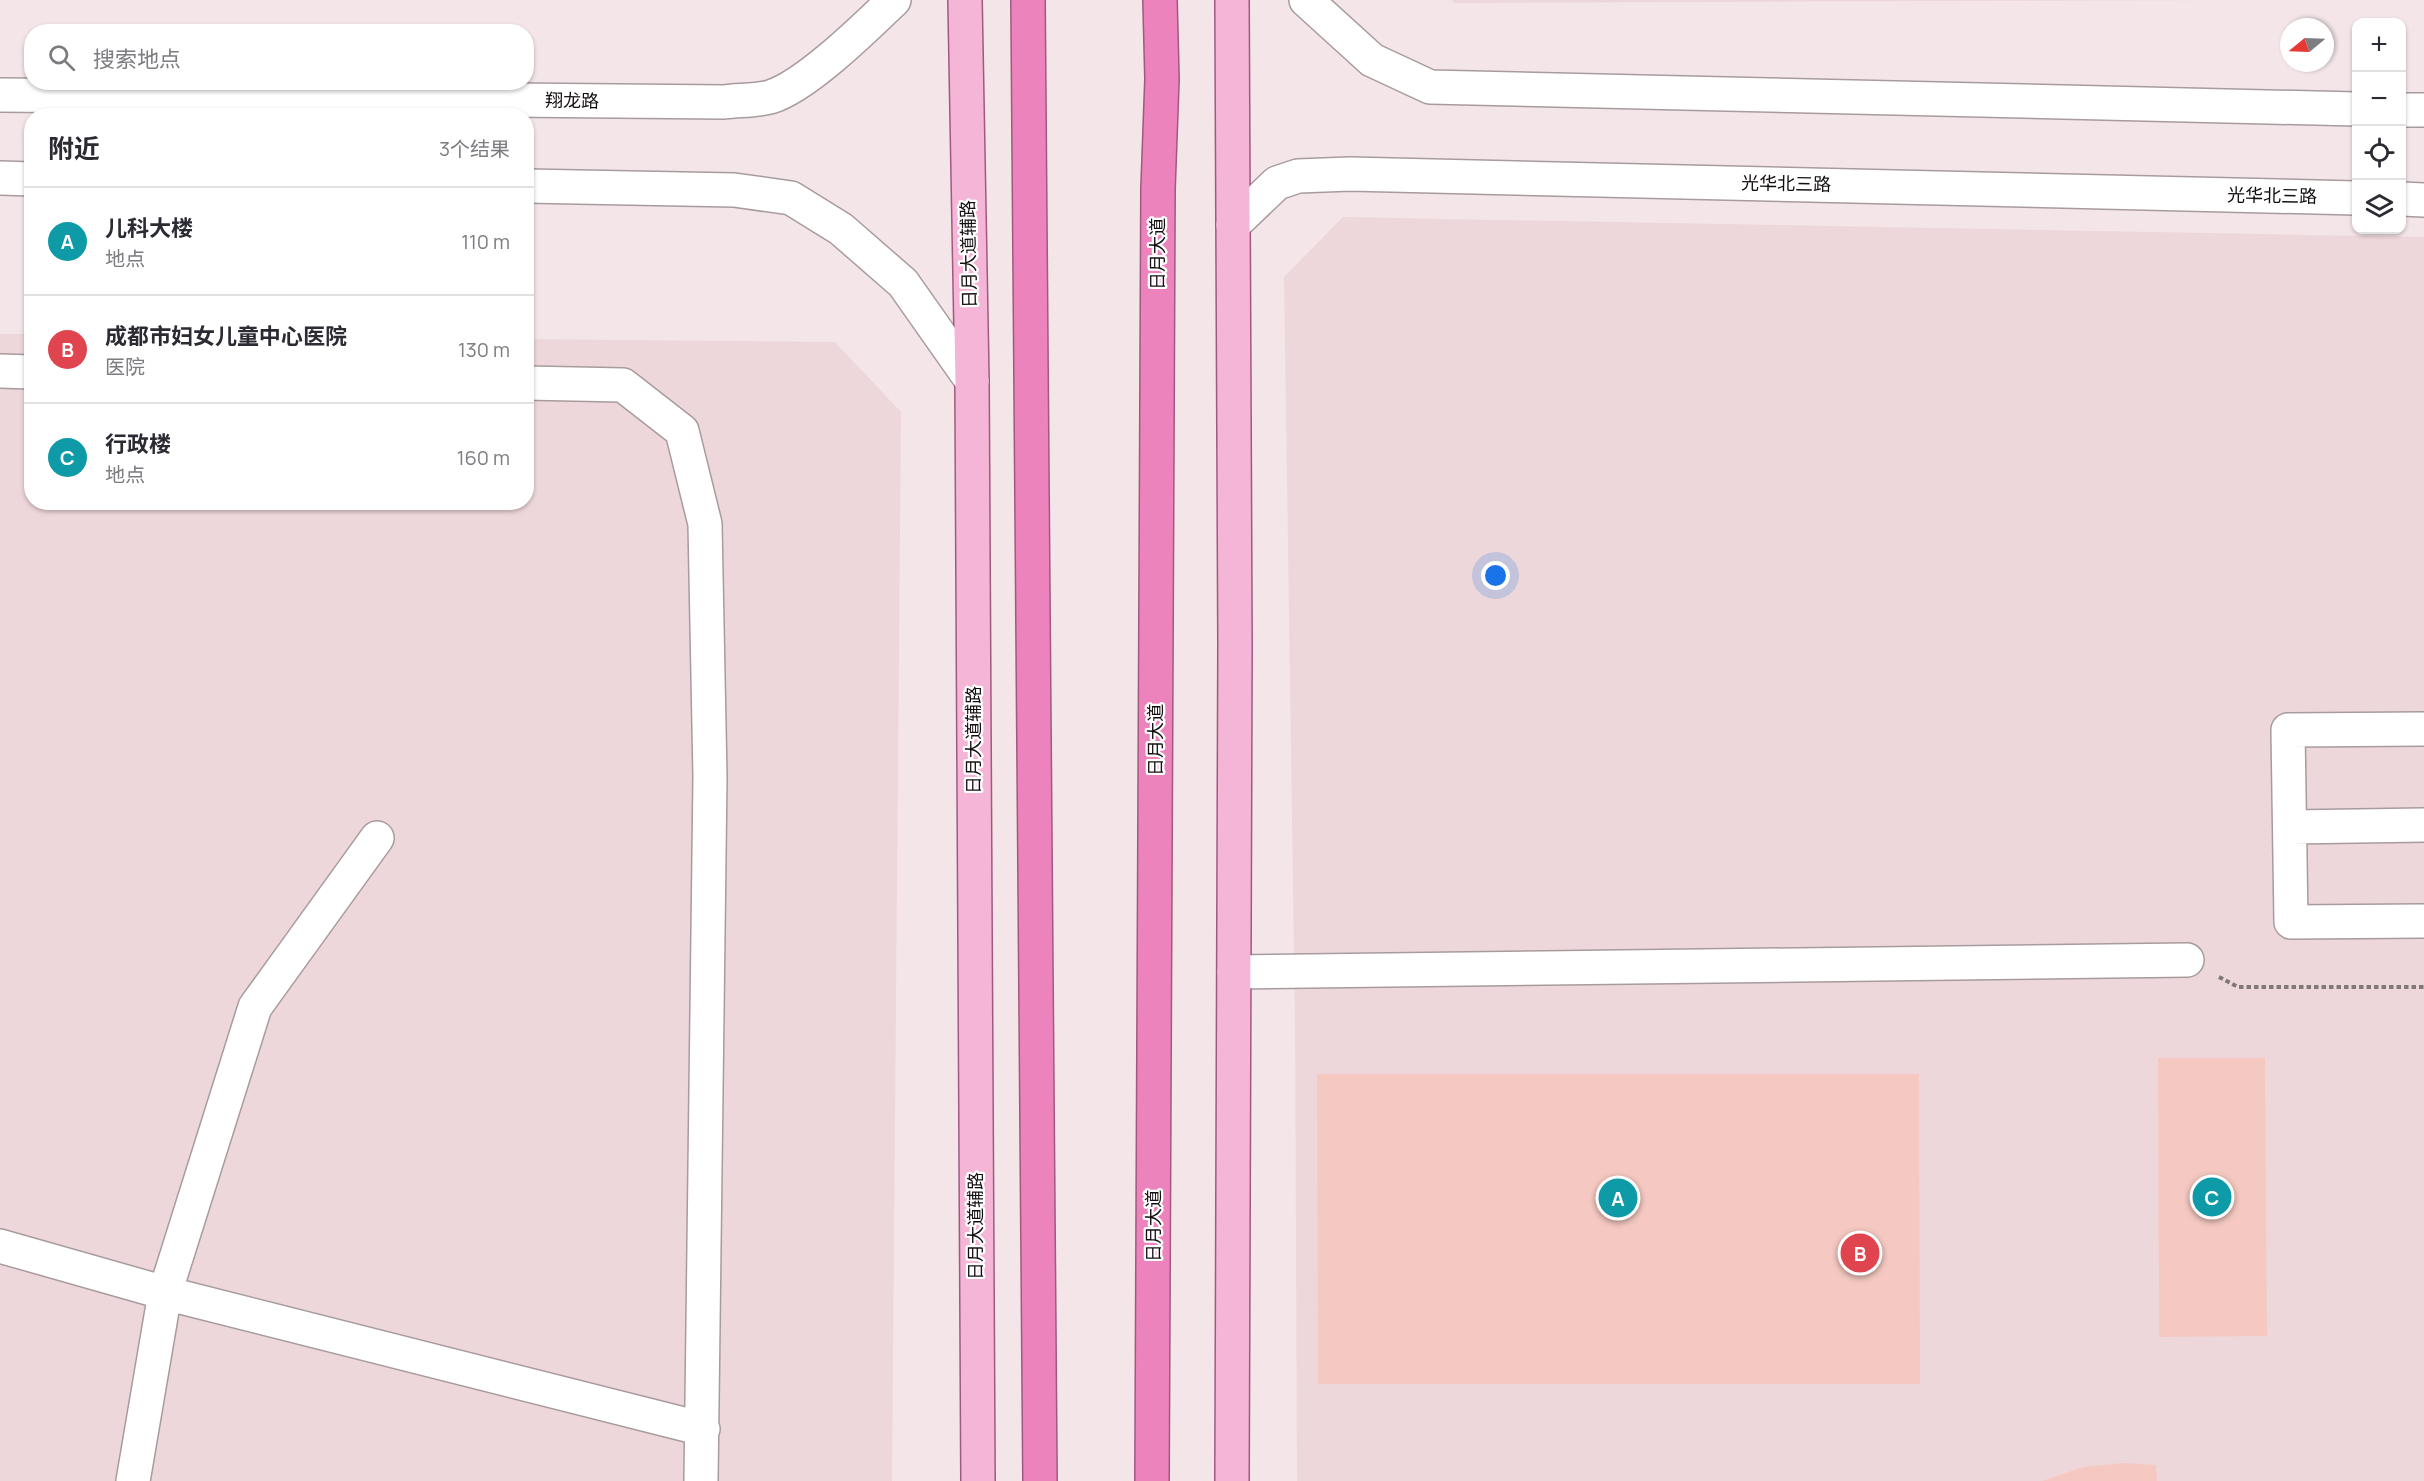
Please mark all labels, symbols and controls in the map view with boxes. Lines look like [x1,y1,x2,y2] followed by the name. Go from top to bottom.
[2280,18,2334,72] north arrow
[2352,18,2406,234] map controls
[2352,18,2406,72] button: +
[24,24,534,90] search box
[45,41,78,74] icon: search
[93,44,181,74] text: 搜索地点
[2352,72,2406,126] button: −
[545,88,599,112] street label: 翔龙路
[2352,126,2406,180] button: locate
[48,130,100,166] text: 附近
[439,135,510,162] text: 3个结果
[1741,170,1831,196] street label: 光华北三路
[2352,180,2406,234] button: layers
[2227,182,2317,208] street label: 光华北三路
[955,200,981,308] street label: 日月大道辅路
[105,213,193,243] text: 儿科大楼
[1145,218,1169,290] street label: 日月大道
[61,228,74,255] text: A
[461,228,510,255] text: 110 m
[105,245,145,272] text: 地点
[105,321,347,351] text: 成都市妇女儿童中心医院
[61,336,74,363] text: B
[458,336,510,363] text: 130 m
[105,353,145,380] text: 医院
[105,429,171,459] text: 行政楼
[60,444,75,471] text: C
[457,444,510,471] text: 160 m
[105,461,145,488] text: 地点
[1481,561,1510,590] your location
[961,686,985,794] street label: 日月大道辅路
[1143,704,1167,776] street label: 日月大道
[963,1172,987,1280] street label: 日月大道辅路
[2192,1174,2232,1220] pin: C
[1598,1176,1638,1220] pin: A
[1141,1190,1165,1262] street label: 日月大道
[1840,1230,1880,1276] pin: B

